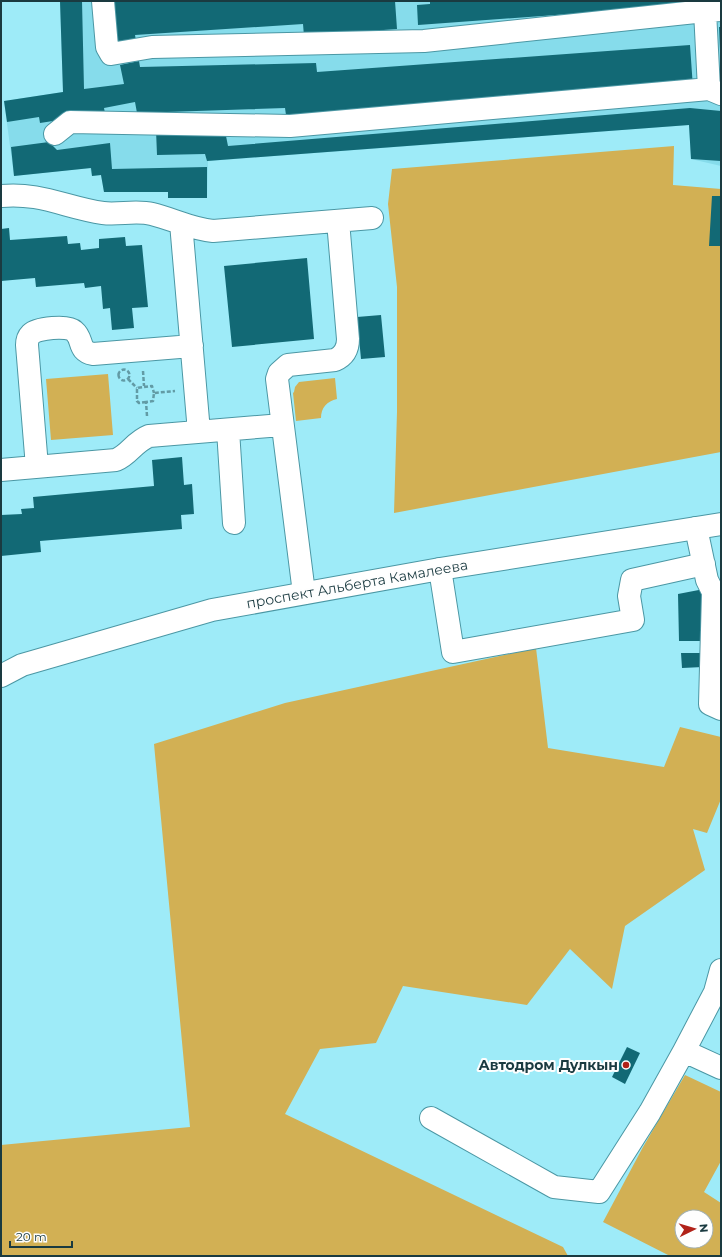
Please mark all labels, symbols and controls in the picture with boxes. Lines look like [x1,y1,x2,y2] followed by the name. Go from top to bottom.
[245,556,469,612] street label: проспект Альберта Камалеева
[479,1056,618,1074] place label: Автодром Дулкын
[621,1060,631,1070] marker: Автодром Дулкын
[674,1209,714,1249] north arrow
[10,1223,72,1249] scale bar
[697,1223,711,1233] text: N
[16,1229,47,1244] text: 20 m

